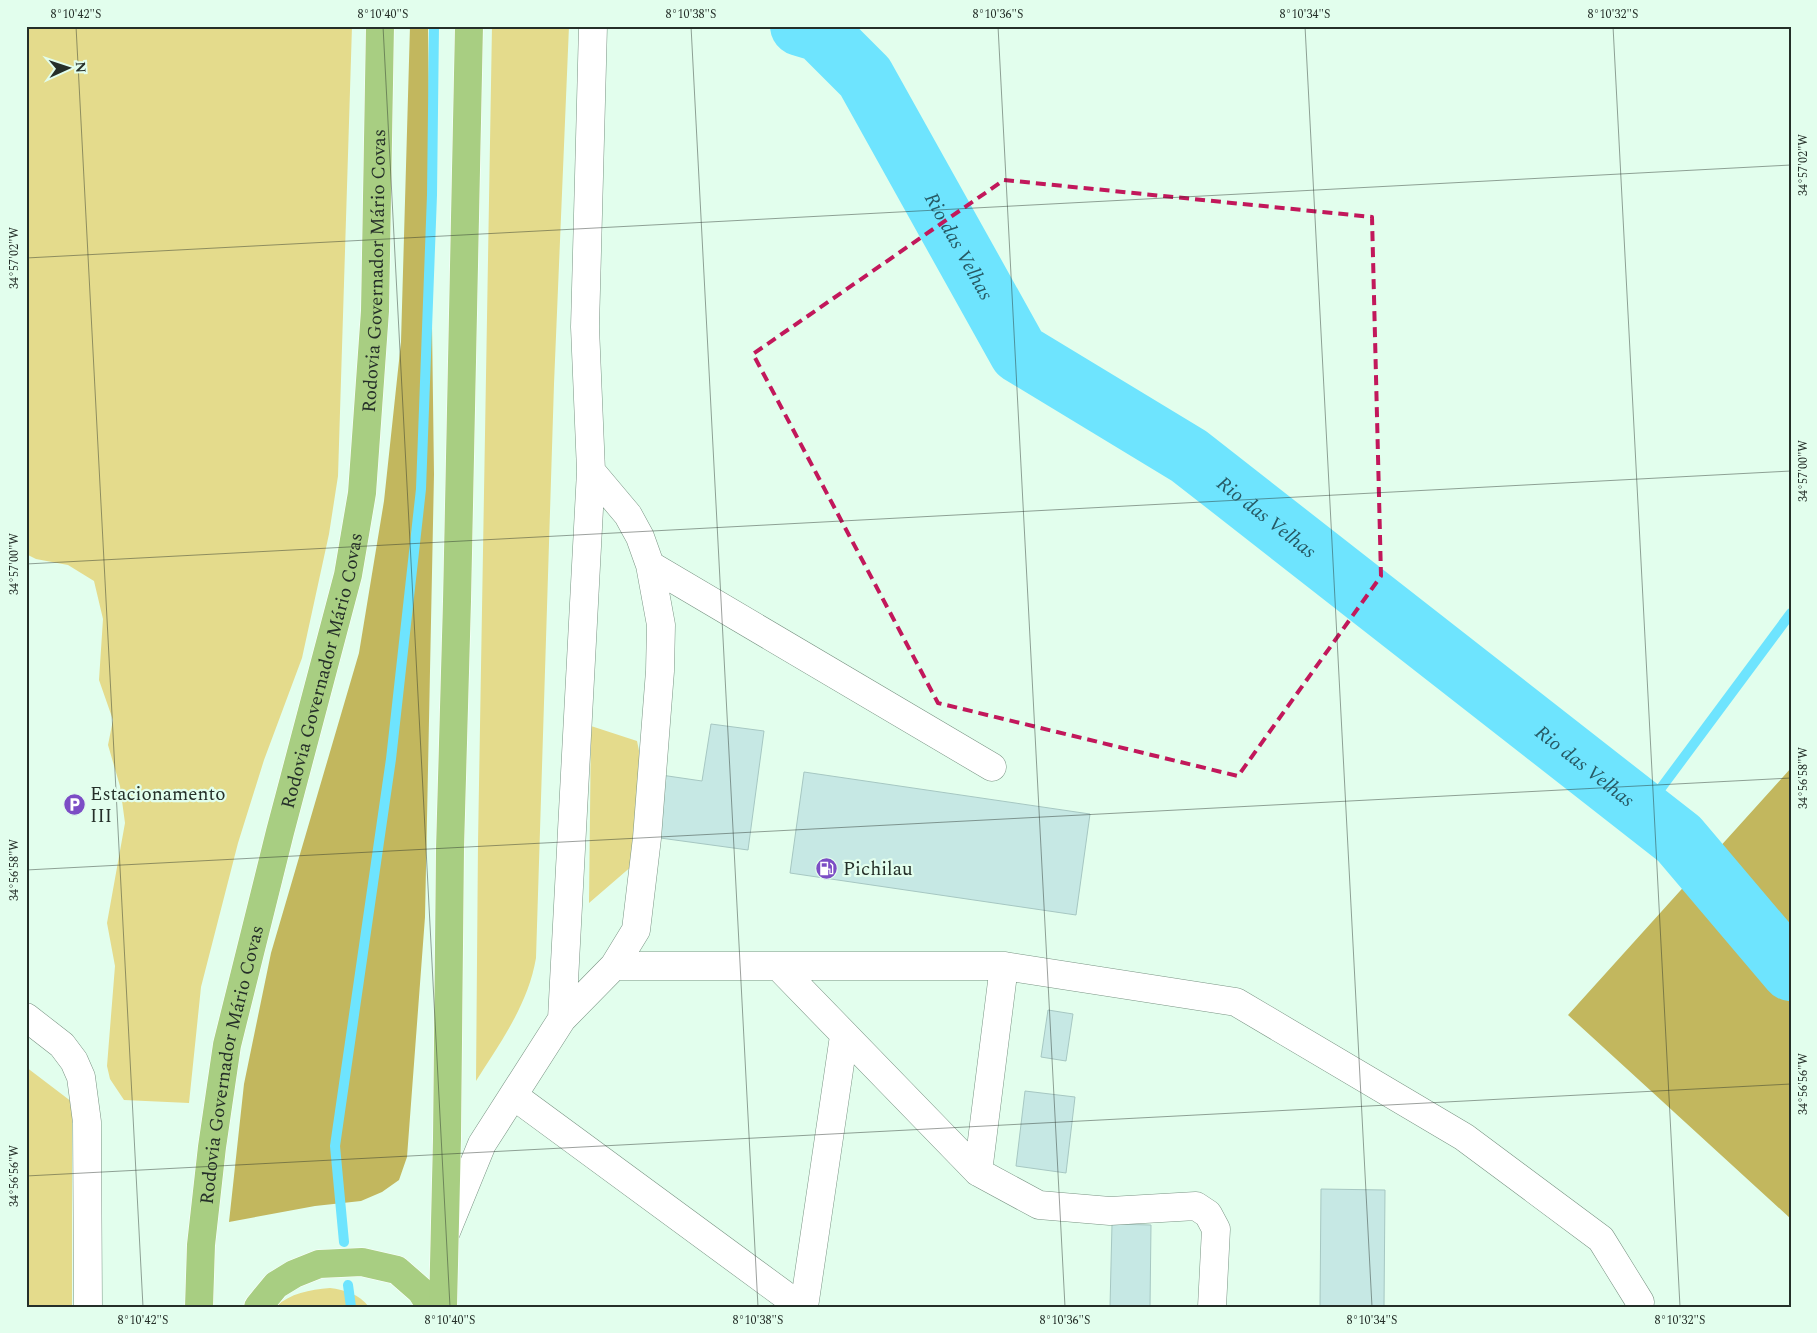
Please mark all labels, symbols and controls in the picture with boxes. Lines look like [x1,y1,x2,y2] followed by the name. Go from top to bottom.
[51,5,101,24] text: 8°10'42"S
[358,5,408,24] text: 8°10'40"S
[666,5,716,24] text: 8°10'38"S
[973,5,1023,24] text: 8°10'36"S
[1280,5,1330,24] text: 8°10'34"S
[1588,5,1638,24] text: 8°10'32"S
[42,42,92,92] north arrow
[70,61,91,74] text: N
[355,129,394,414] street label: Rodovia Governador Mário Covas
[1794,134,1813,196] text: 34°57'02"W
[916,187,1001,306] water label: Rio das Velhas
[5,227,24,289] text: 34°57'02"W
[1794,440,1813,502] text: 34°57'00"W
[1210,469,1322,566] water label: Rio das Velhas
[274,531,371,812] street label: Rodovia Governador Mário Covas
[5,533,24,595] text: 34°57'00"W
[1528,718,1641,815] water label: Rio das Velhas
[1794,747,1813,809] text: 34°56'58"W
[90,780,226,831] place label: Estacionamento III
[62,792,86,816] parking icon: Estacionamento III
[5,839,24,901] text: 34°56'58"W
[843,855,913,884] place label: Pichilau
[815,856,839,880] fuel station icon: Pichilau
[193,922,272,1206] street label: Rodovia Governador Mário Covas
[1794,1053,1813,1115] text: 34°56'56"W
[5,1145,24,1207] text: 34°56'56"W
[118,1311,168,1330] text: 8°10'42"S
[425,1311,475,1330] text: 8°10'40"S
[733,1311,783,1330] text: 8°10'38"S
[1040,1311,1090,1330] text: 8°10'36"S
[1347,1311,1397,1330] text: 8°10'34"S
[1655,1311,1705,1330] text: 8°10'32"S

